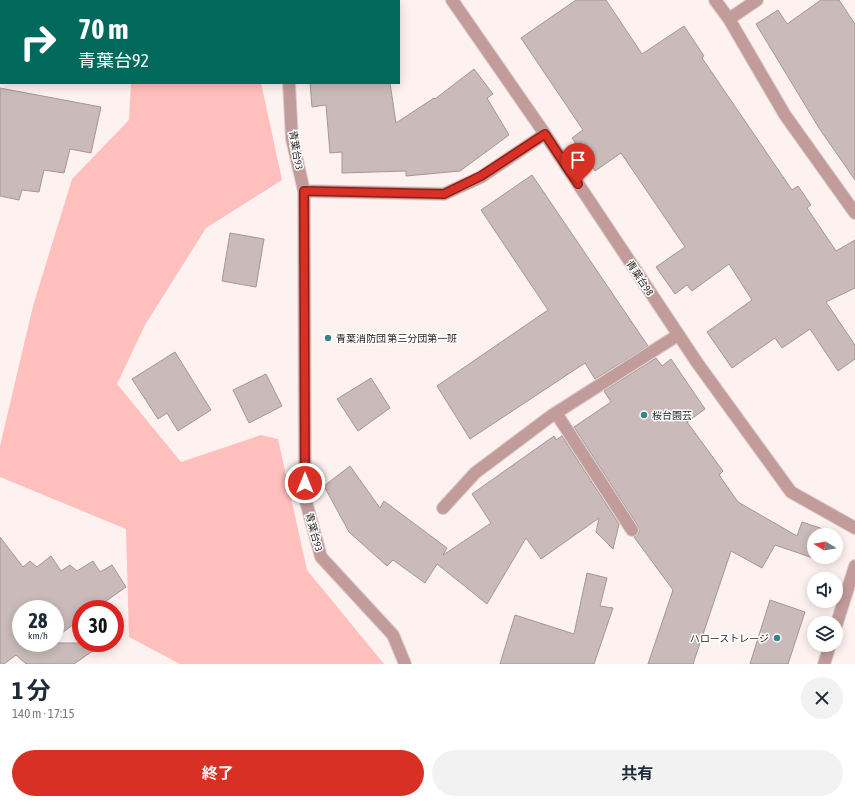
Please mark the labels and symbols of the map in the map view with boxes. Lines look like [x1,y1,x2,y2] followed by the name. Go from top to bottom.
[287,130,305,171] street label: 青葉台93
[561,143,595,184] pin
[624,259,656,298] street label: 青葉台98
[323,333,333,343] marker: 青葉消防団 第三分団第一班
[336,333,457,344] place label: 青葉消防団 第三分団第一班
[639,410,649,420] marker: 桜台園芸
[652,410,692,421] place label: 桜台園芸
[284,462,326,504] position arrow
[304,512,324,553] street label: 青葉台93
[807,528,843,564] north arrow
[72,600,124,652] speed limit sign: 30
[690,633,769,644] place label: ハローストレージ
[772,633,782,643] marker: ハローストレージ

